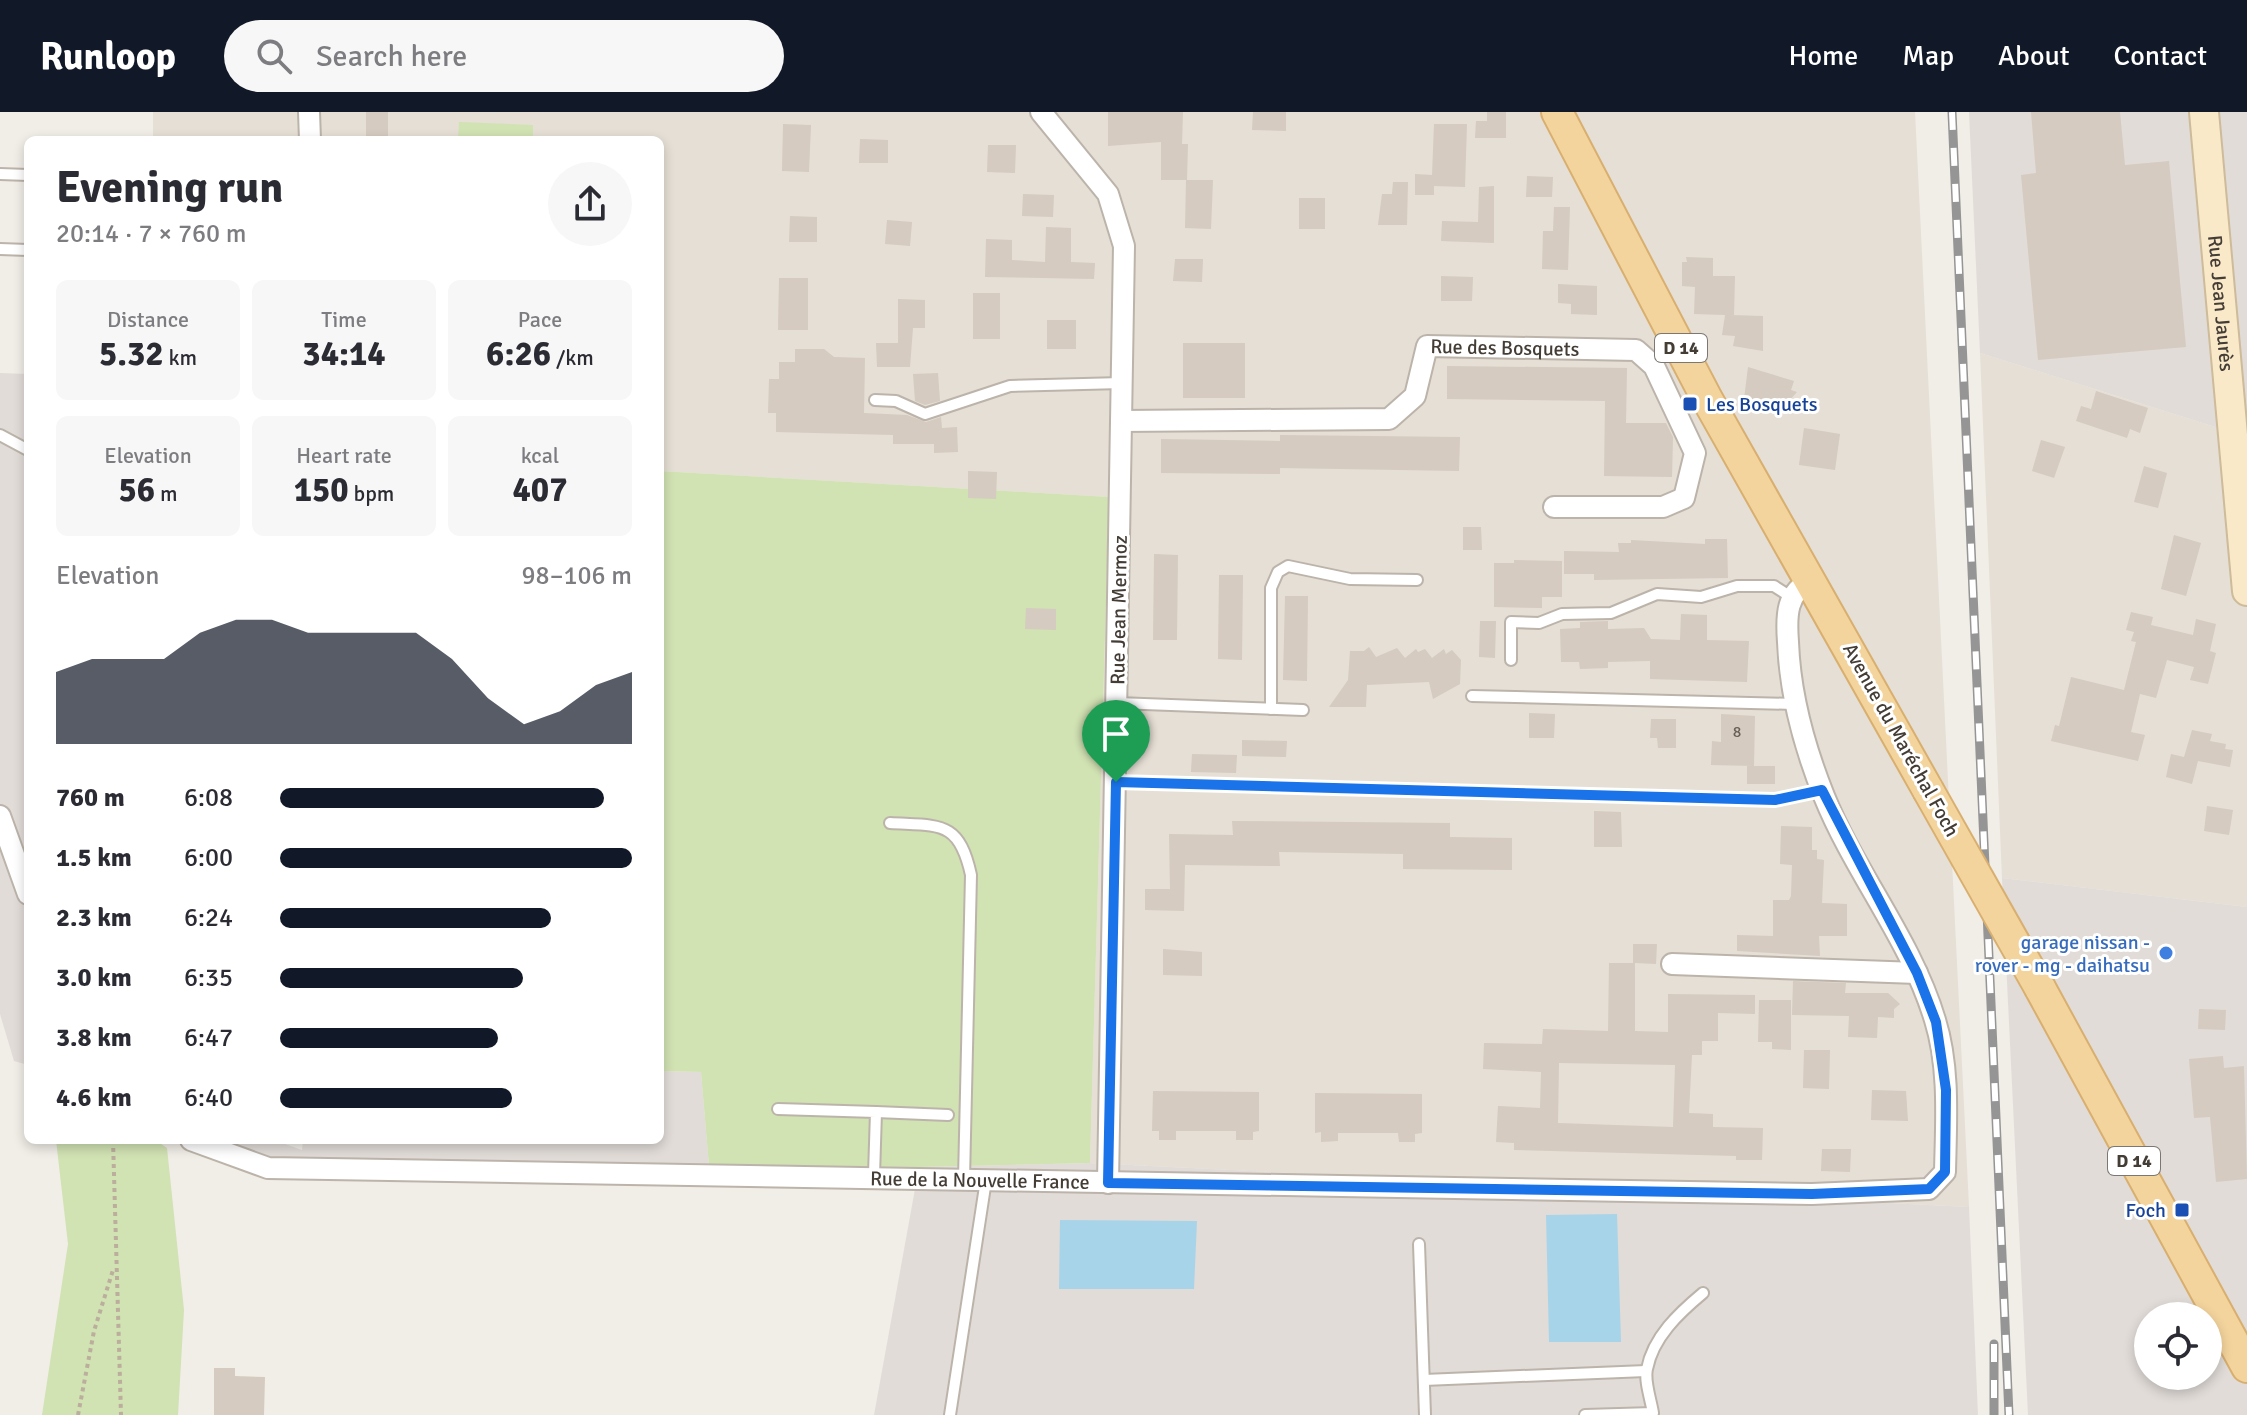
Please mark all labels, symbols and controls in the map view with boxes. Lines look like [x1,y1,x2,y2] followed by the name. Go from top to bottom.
[224,20,784,92] search box
[40,33,176,80] text: Runloop
[252,34,296,78] icon: search
[316,38,467,75] text: Search here
[1789,39,1858,73] text: Home
[1902,39,1954,73] text: Map
[1998,39,2070,73] text: About
[2114,39,2207,73] text: Contact
[56,161,283,215] text: Evening run
[548,162,632,246] button: share
[56,218,247,250] text: 20:14 · 7 × 760 m
[2203,234,2240,373] street label: Rue Jean Jaurès
[107,306,189,333] text: Distance
[321,306,367,333] text: Time
[518,306,562,333] text: Pace
[99,333,164,375] text: 5.32
[302,333,386,375] text: 34:14
[486,333,551,375] text: 6:26
[1430,334,1580,361] street label: Rue des Bosquets
[1655,334,1707,362] road number: D 14
[164,344,197,371] text: km
[551,344,594,371] text: /km
[1706,392,1818,417] place label: Les Bosquets
[1681,395,1699,413] marker: Les Bosquets
[104,442,192,469] text: Elevation
[296,442,392,469] text: Heart rate
[521,442,559,469] text: kcal
[118,469,155,511] text: 56
[294,469,349,511] text: 150
[512,469,568,511] text: 407
[155,480,178,507] text: m
[349,480,394,507] text: bpm
[1105,535,1133,685] street label: Rue Jean Mermoz
[56,560,160,592] text: Elevation
[522,560,632,592] text: 98–106 m
[1837,639,1965,841] street label: Avenue du Maréchal Foch
[1082,700,1150,782] pin
[1094,712,1138,756] icon: arrive
[1733,722,1741,742] house number: 8
[56,782,125,814] text: 760 m
[184,782,233,814] text: 6:08
[56,842,132,874] text: 1.5 km
[184,842,233,874] text: 6:00
[56,902,132,934] text: 2.3 km
[184,902,233,934] text: 6:24
[1975,930,2150,978] place label: garage nissan - rover - mg - daihatsu
[2157,944,2175,962] marker: garage nissan - rover - mg - daihatsu
[56,962,132,994] text: 3.0 km
[184,962,233,994] text: 6:35
[56,1022,132,1054] text: 3.8 km
[184,1022,233,1054] text: 6:47
[56,1082,132,1114] text: 4.6 km
[184,1082,233,1114] text: 6:40
[2108,1147,2160,1175] road number: D 14
[870,1166,1090,1194] street label: Rue de la Nouvelle France
[2125,1198,2166,1223] place label: Foch
[2173,1201,2191,1219] marker: Foch
[2134,1302,2222,1390] map controls
[2134,1302,2222,1390] button: locate

